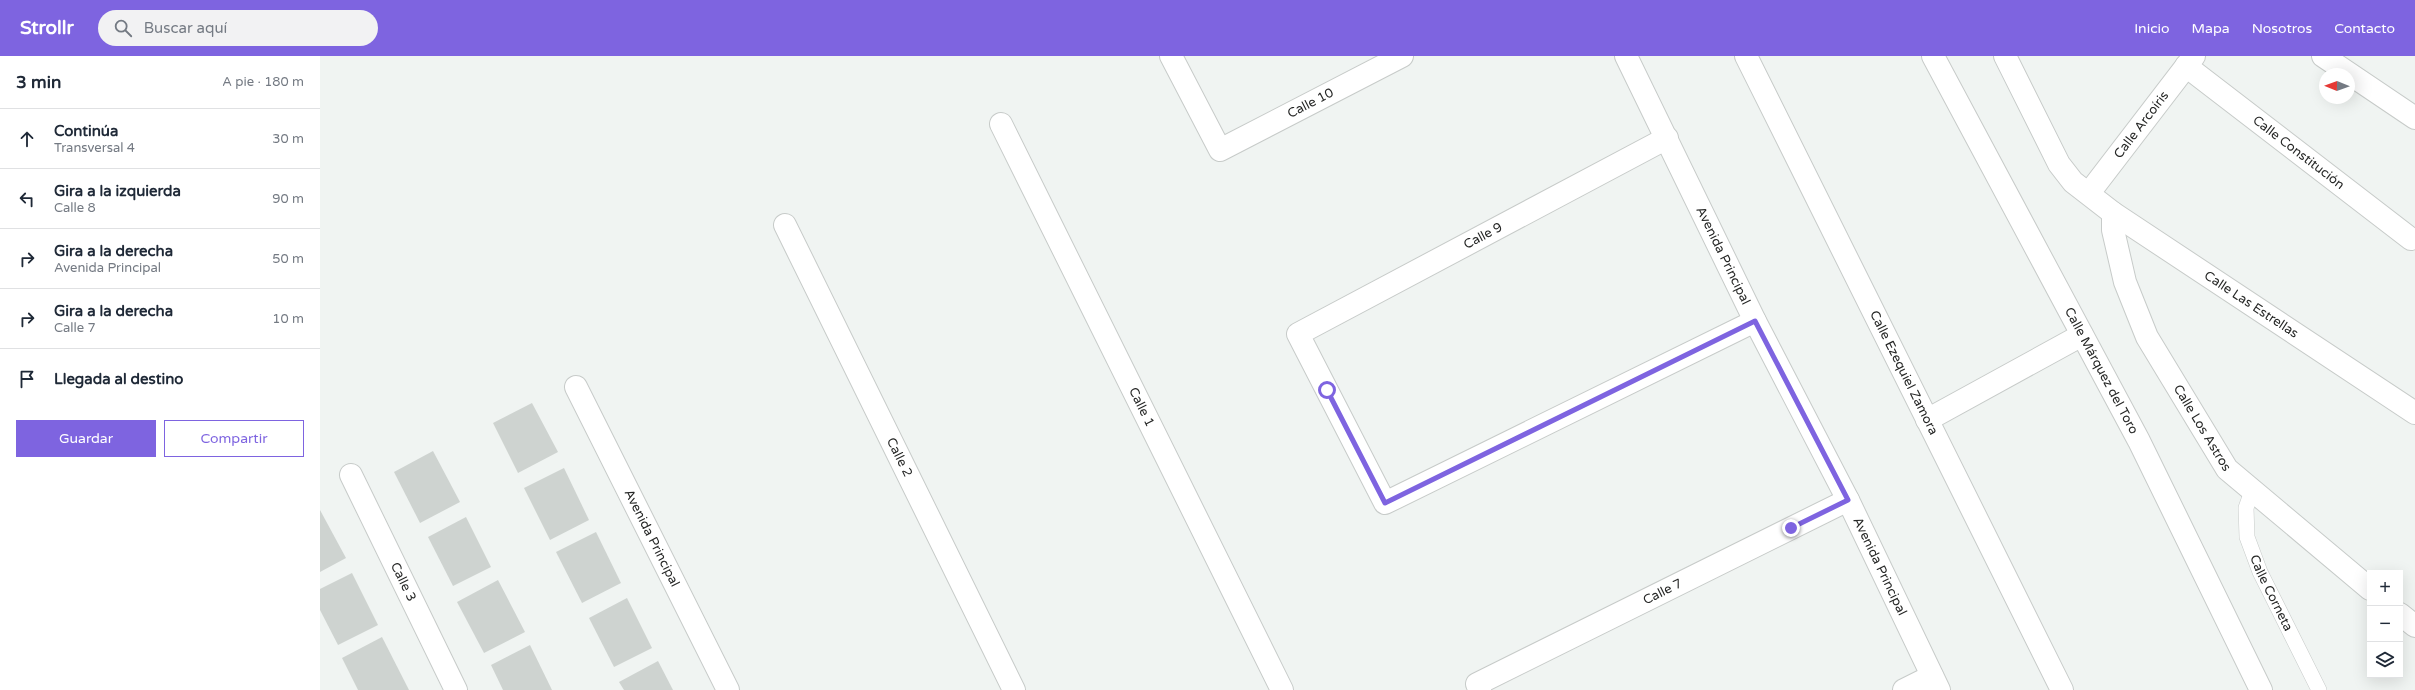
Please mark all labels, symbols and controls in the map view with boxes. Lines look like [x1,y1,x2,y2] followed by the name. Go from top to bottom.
[98,10,378,46] search box
[20,17,74,39] text: Strollr
[112,17,134,39] icon: search
[144,19,227,37] text: Buscar aquí
[2134,20,2170,37] text: Inicio
[2192,20,2230,37] text: Mapa
[2252,20,2312,37] text: Nosotros
[2334,20,2395,37] text: Contacto
[2319,68,2355,104] north arrow
[16,72,61,93] text: 3 min
[222,74,304,90] text: A pie · 180 m
[1285,85,1336,122] street label: Calle 10
[2110,88,2172,162] street label: Calle Arcoíris
[2249,112,2348,193] street label: Calle Constitución
[54,122,118,140] text: Continúa
[16,128,38,150] icon: ahead
[272,131,304,147] text: 30 m
[54,140,135,156] text: Transversal 4
[54,182,181,200] text: Gira a la izquierda
[16,188,38,210] icon: left
[272,191,304,207] text: 90 m
[54,200,96,216] text: Calle 8
[1693,204,1754,307] street label: Avenida Principal
[1461,219,1505,253] street label: Calle 9
[54,242,173,260] text: Gira a la derecha
[16,248,38,270] icon: right
[272,251,304,267] text: 50 m
[54,260,161,276] text: Avenida Principal
[2201,268,2301,342] street label: Calle Las Estrellas
[54,302,173,320] text: Gira a la derecha
[2061,305,2142,437] street label: Calle Márquez del Toro
[16,308,38,330] icon: right
[1866,308,1942,438] street label: Calle Ezequiel Zamora
[272,311,304,327] text: 10 m
[54,320,96,336] text: Calle 7
[16,368,38,390] icon: arrive
[54,370,183,388] text: Llegada al destino
[1318,381,1336,399] route start
[2170,382,2235,474] street label: Calle Los Astros
[1125,385,1158,429] street label: Calle 1
[16,420,156,457] button: Guardar
[164,420,304,457] button: Compartir
[883,435,916,480] street label: Calle 2
[621,487,683,590] street label: Avenida Principal
[1849,515,1910,618] street label: Avenida Principal
[1782,519,1800,537] route end
[2246,553,2296,634] street label: Calle Corneta
[387,560,420,604] street label: Calle 3
[2367,570,2403,678] map controls
[2367,570,2403,606] button: +
[1640,575,1685,608] street label: Calle 7
[2367,606,2403,642] button: −
[2367,642,2403,678] button: layers

